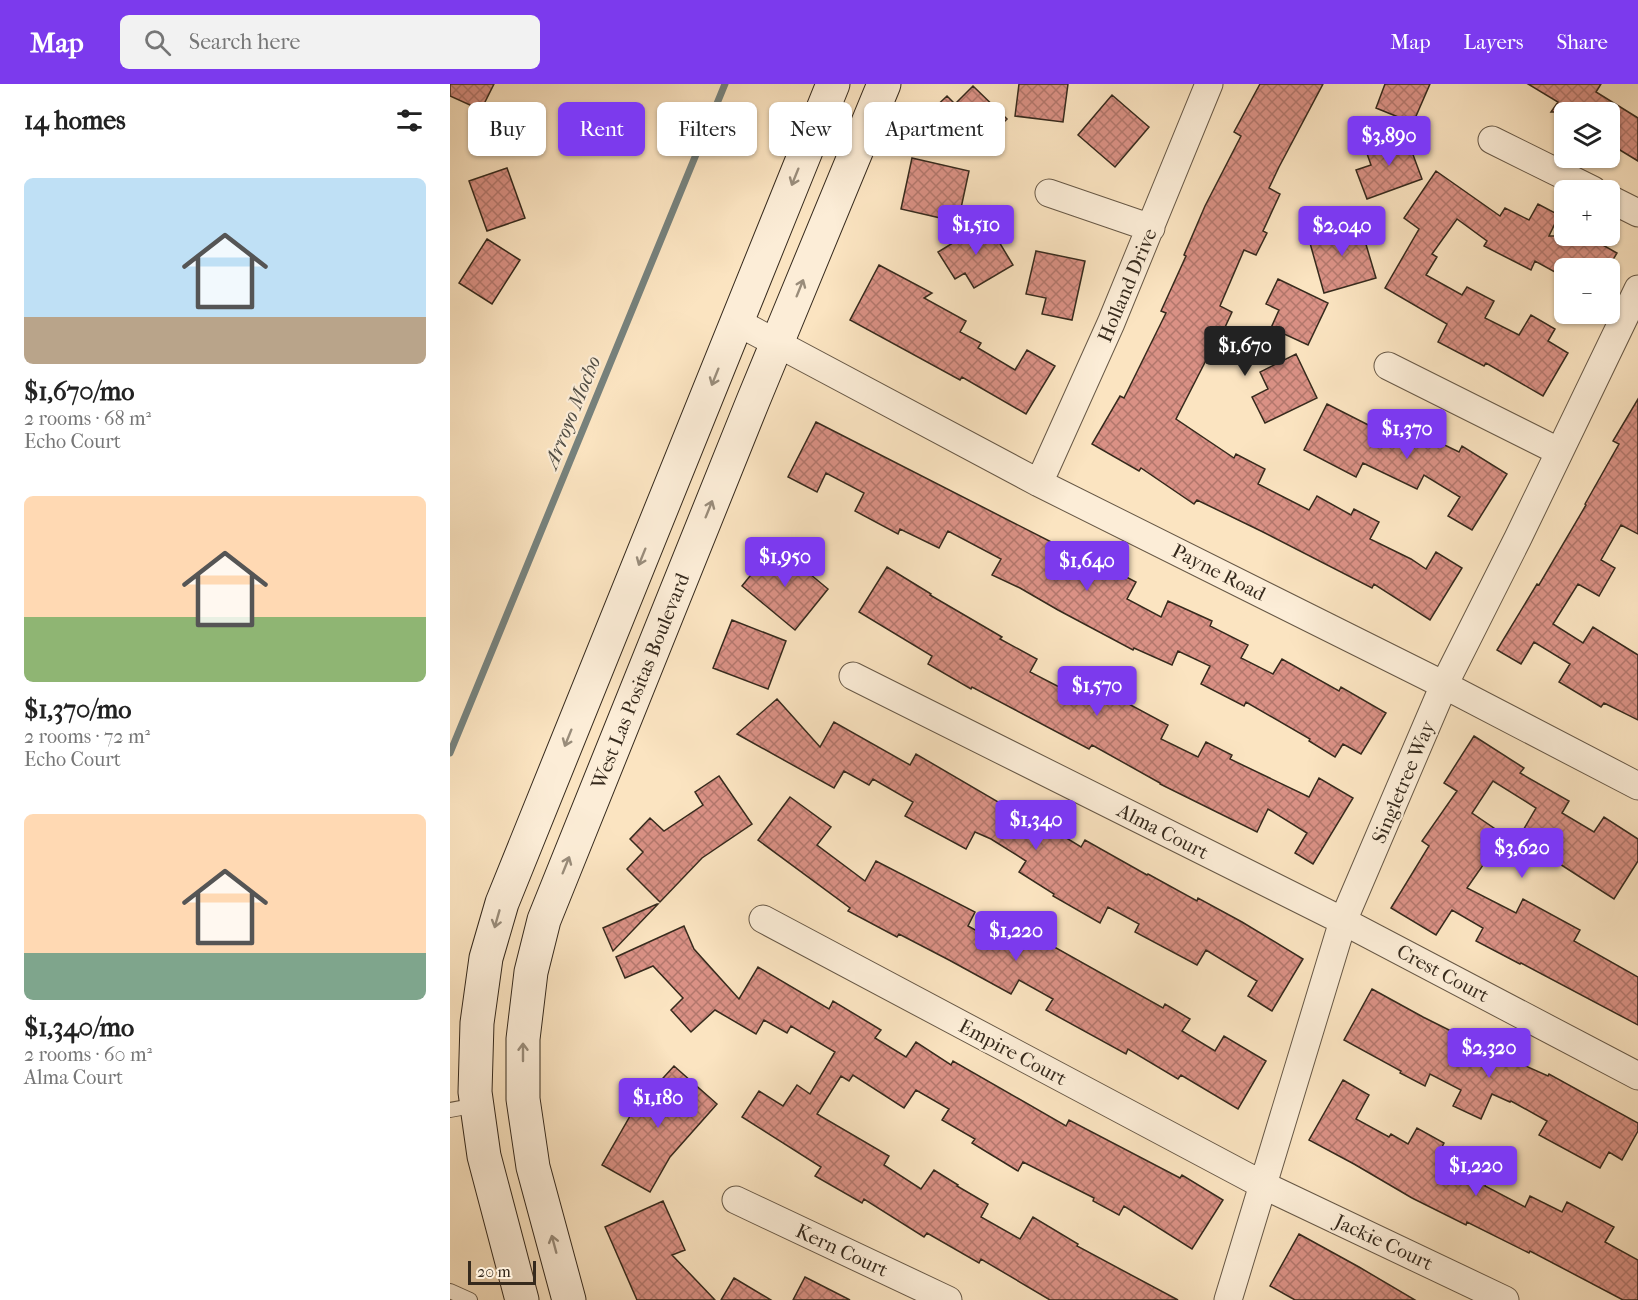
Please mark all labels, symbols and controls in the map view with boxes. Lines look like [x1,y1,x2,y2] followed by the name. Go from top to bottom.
[120,15,540,69] search box
[30,26,84,59] text: Map
[141,26,174,59] icon: search
[189,29,300,55] text: Search here
[1390,30,1431,54] text: Map
[1464,30,1523,54] text: Layers
[1556,30,1608,54] text: Share
[468,102,546,156] chip: Buy
[558,102,645,156] chip: Rent
[657,102,757,156] chip: Filters
[769,102,852,156] chip: New
[864,102,1005,156] chip: Apartment
[1554,102,1620,324] map controls
[1554,102,1620,168] button: layers
[393,104,426,137] icon: filters
[24,105,126,136] text: 14 homes
[1340,116,1438,167] pin: $3,890
[1362,124,1416,147] text: $3,890
[789,167,800,186] one-way arrow
[1554,180,1620,246] button: +
[927,205,1025,256] pin: $1,510
[1293,206,1391,257] pin: $2,040
[952,213,1000,236] text: $1,510
[1312,214,1372,237] text: $2,040
[171,217,279,325] icon: home
[1093,225,1162,346] street label: Holland Drive
[1554,258,1620,324] button: −
[795,280,806,298] one-way arrow
[1196,326,1294,377] pin: $1,670
[1218,334,1272,357] text: $1,670
[537,352,605,474] water label: Arroyo Mocho
[709,367,720,385] one-way arrow
[24,376,135,407] text: $1,670/mo
[24,407,151,430] text: 2 rooms · 68 m²
[1358,409,1456,460] pin: $1,370
[1382,417,1433,440] text: $1,370
[24,430,121,453] text: Echo Court
[705,501,716,519] one-way arrow
[171,535,279,643] icon: home
[736,537,834,588] pin: $1,950
[1168,539,1270,606] street label: Payne Road
[1038,541,1136,592] pin: $1,640
[759,545,811,568] text: $1,950
[636,548,647,566] one-way arrow
[1059,549,1115,572] text: $1,640
[586,569,695,793] street label: West Las Positas Boulevard
[1048,666,1146,717] pin: $1,570
[1072,674,1122,697] text: $1,570
[24,694,131,725] text: $1,370/mo
[1367,716,1440,847] street label: Singletree Way
[24,725,150,748] text: 2 rooms · 72 m²
[562,728,573,747] one-way arrow
[24,748,121,771] text: Echo Court
[1112,798,1212,864] street label: Alma Court
[987,800,1085,851] pin: $1,340
[1009,808,1063,831] text: $1,340
[1473,828,1571,879] pin: $3,620
[1494,836,1550,859] text: $3,620
[171,853,279,961] icon: home
[561,857,572,875] one-way arrow
[491,909,502,928] one-way arrow
[967,911,1065,962] pin: $1,220
[989,919,1043,942] text: $1,220
[1393,940,1493,1007] street label: Crest Court
[24,1012,134,1043] text: $1,340/mo
[955,1014,1071,1090] street label: Empire Court
[1440,1028,1538,1079] pin: $2,320
[1462,1036,1516,1059] text: $2,320
[517,1042,529,1062] one-way arrow
[24,1043,152,1066] text: 2 rooms · 60 m²
[24,1066,123,1089] text: Alma Court
[609,1078,707,1129] pin: $1,180
[633,1086,683,1109] text: $1,180
[1427,1146,1525,1197] pin: $1,220
[1449,1154,1503,1177] text: $1,220
[1329,1209,1437,1275] street label: Jackie Court
[792,1219,892,1282] street label: Kern Court
[547,1234,559,1253] one-way arrow
[468,1258,536,1286] scale bar
[477,1262,511,1281] text: 20 m

